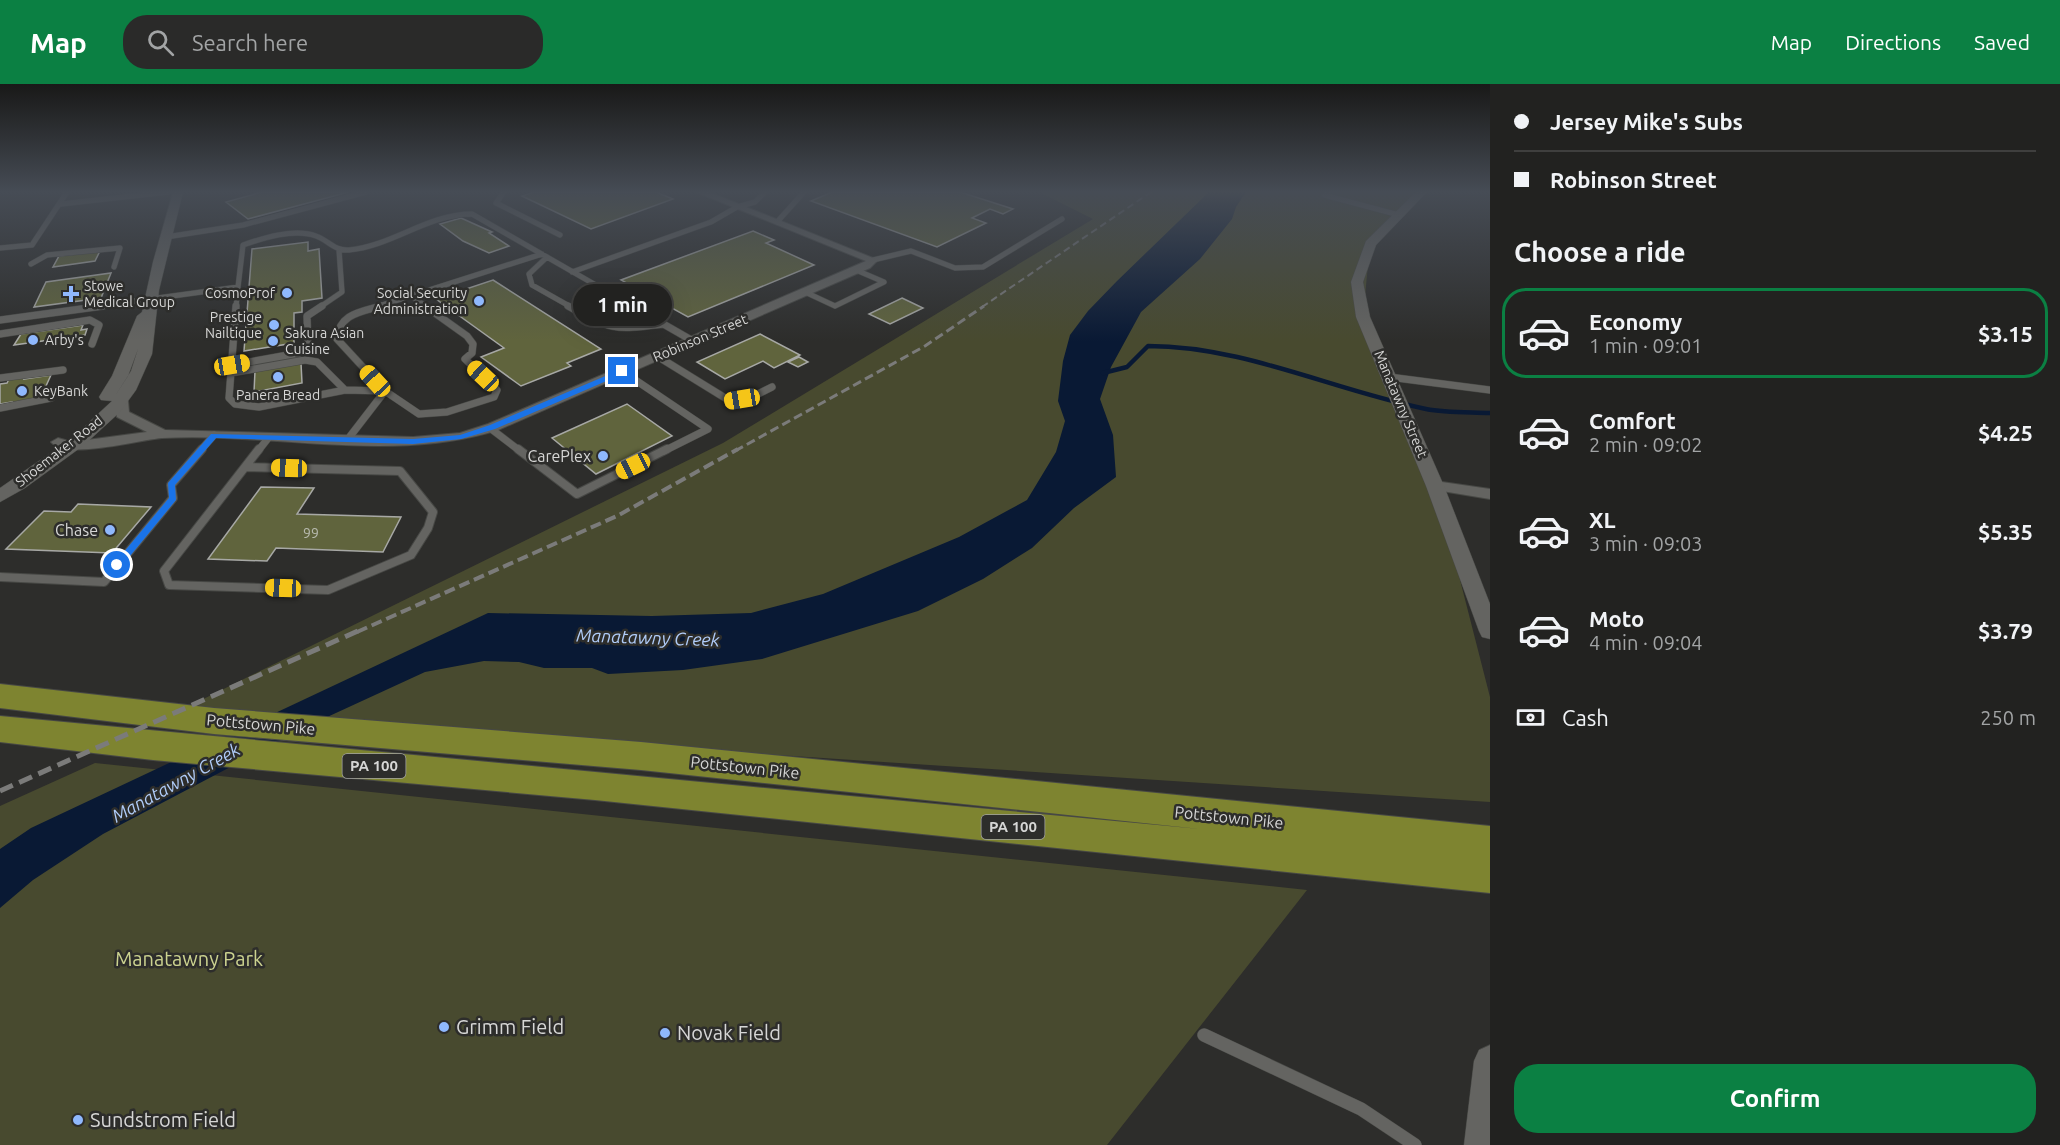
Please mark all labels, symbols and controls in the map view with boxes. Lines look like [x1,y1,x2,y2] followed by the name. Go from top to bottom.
[123,15,543,69] search box
[144,26,177,59] icon: search
[30,27,87,58] text: Map
[192,30,308,55] text: Search here
[1771,30,1812,54] text: Map
[1845,30,1941,54] text: Directions
[1974,30,2030,54] text: Saved
[1550,109,1743,134] text: Jersey Mike's Subs
[1550,167,1717,192] text: Robinson Street
[1514,237,1686,267] text: Choose a ride
[84,278,175,310] place label: Stowe Medical Group
[572,284,672,326] callout: 1 min
[62,285,80,303] marker: Stowe Medical Group
[205,285,276,301] place label: CosmoProf
[374,285,467,317] place label: Social Security Administration
[280,286,294,300] marker: CosmoProf
[597,293,648,316] text: 1 min
[472,294,486,308] marker: Social Security Administration
[1517,306,1571,360] icon: car
[205,309,262,341] place label: Prestige Nailtique
[1589,309,1682,334] text: Economy
[650,311,750,365] street label: Robinson Street
[267,318,281,332] marker: Prestige Nailtique
[1978,321,2033,346] text: $3.15
[285,325,364,357] place label: Sakura Asian Cuisine
[45,332,84,348] place label: Arby's
[26,333,40,347] marker: Arby's
[266,334,280,348] marker: Sakura Asian Cuisine
[1589,334,1703,357] text: 1 min · 09:01
[1371,348,1431,461] street label: Manatawny Street
[213,353,251,377] car
[464,357,502,395] car
[608,357,635,384] route end
[356,362,394,400] car
[271,370,285,384] marker: Panera Bread
[34,383,88,399] place label: KeyBank
[15,384,29,398] marker: KeyBank
[236,387,320,403] place label: Panera Bread
[723,387,761,411] car
[1517,405,1571,459] icon: car
[1589,408,1676,433] text: Comfort
[12,412,106,490] street label: Shoemaker Road
[1978,420,2033,445] text: $4.25
[1589,433,1703,456] text: 2 min · 09:02
[527,447,591,465] place label: CarePlex
[596,449,610,463] marker: CarePlex
[613,450,653,482] car
[271,458,307,478] car
[1517,504,1571,558] icon: car
[1589,507,1616,532] text: XL
[1978,519,2033,544] text: $5.35
[55,521,98,539] place label: Chase
[103,523,117,537] marker: Chase
[303,525,319,541] house number: 99
[1589,532,1703,555] text: 3 min · 09:03
[103,551,130,578] route start
[265,578,301,598] car
[1517,603,1571,657] icon: car
[1589,606,1644,631] text: Moto
[1978,618,2033,643] text: $3.79
[576,625,721,650] water label: Manatawny Creek
[1589,631,1703,654] text: 4 min · 09:04
[1514,701,1547,734] icon: cash
[1562,705,1609,730] text: Cash
[1980,706,2036,729] text: 250 m
[206,710,316,738] street label: Pottstown Pike
[108,738,244,826] water label: Manatawny Creek
[690,752,800,782] street label: Pottstown Pike
[342,754,406,778] road number: PA 100
[1174,802,1284,832] street label: Pottstown Pike
[982,815,1044,839] road number: PA 100
[115,947,263,970] park label: Manatawny Park
[456,1015,564,1038] place label: Grimm Field
[437,1020,451,1034] marker: Grimm Field
[677,1021,781,1044] place label: Novak Field
[658,1026,672,1040] marker: Novak Field
[1514,1064,2036,1133] button: Confirm
[90,1108,236,1131] place label: Sundstrom Field
[71,1113,85,1127] marker: Sundstrom Field

